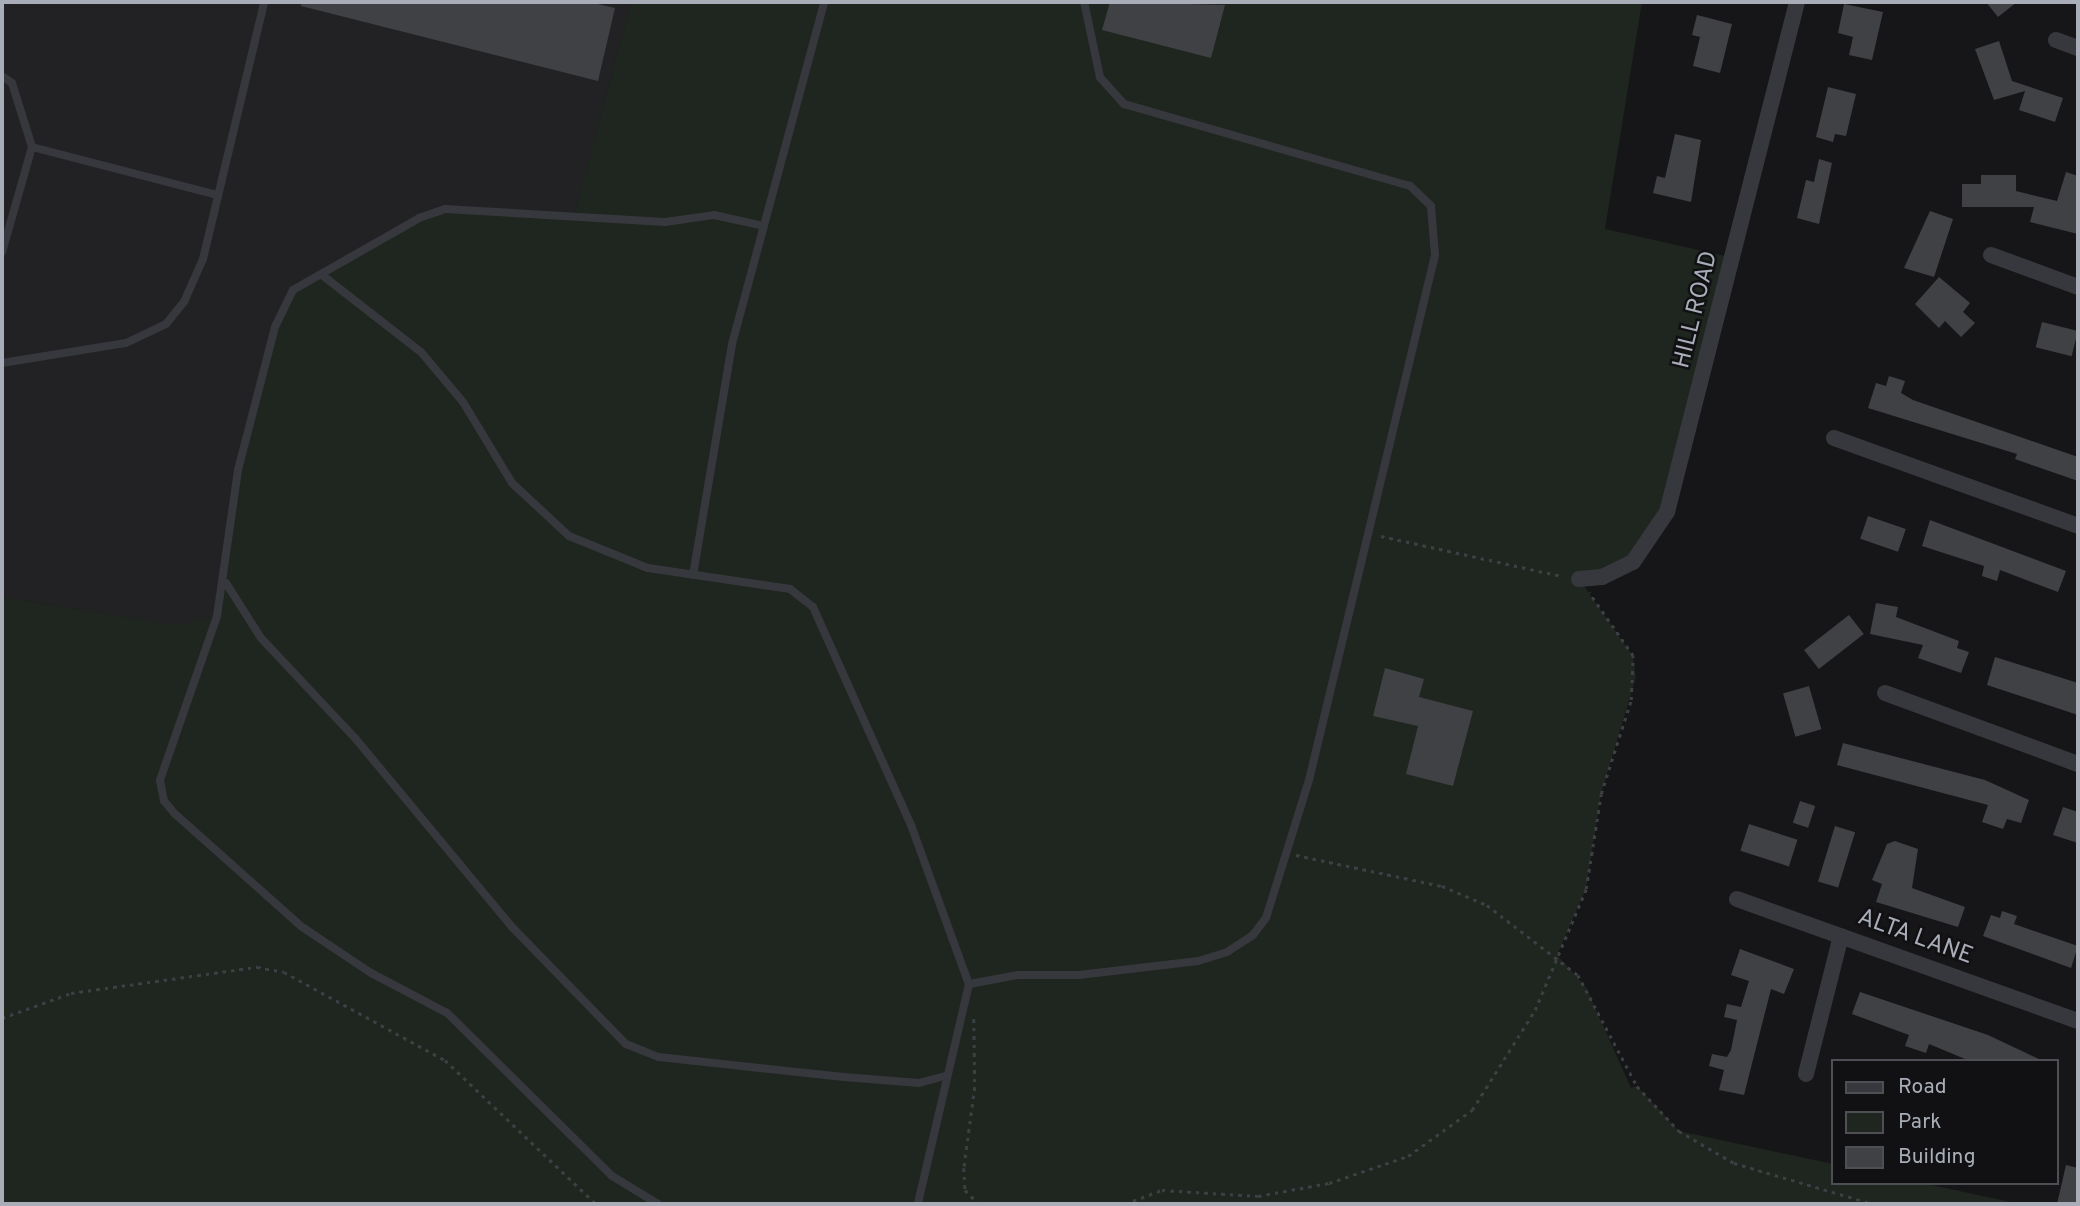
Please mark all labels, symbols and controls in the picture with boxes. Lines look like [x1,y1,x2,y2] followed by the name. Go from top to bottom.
[1668,248,1726,372] street label: HILL ROAD
[1853,904,1977,972] street label: ALTA LANE
[1832,1059,2059,1185] legend
[1898,1074,1947,1101] text: Road
[1898,1109,1941,1136] text: Park
[1898,1144,1976,1171] text: Building

